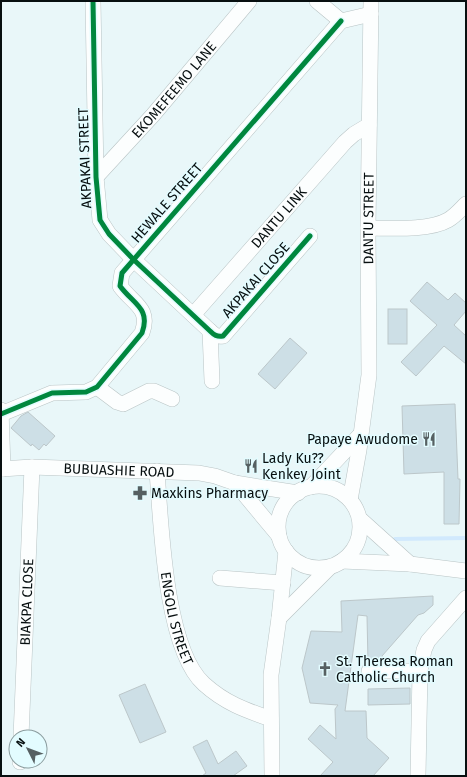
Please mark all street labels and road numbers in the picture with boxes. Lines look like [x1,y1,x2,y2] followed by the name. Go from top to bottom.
[128,38,220,141] street label: EKOMEFEEMO LANE
[75,107,95,209] street label: AKPAKAI STREET
[128,159,207,246] street label: HEWALE STREET
[359,172,377,265] street label: DANTU STREET
[247,183,311,251] street label: DANTU LINK
[219,239,293,321] street label: AKPAKAI CLOSE
[63,460,175,481] street label: BUBUASHIE ROAD
[16,558,37,646] street label: BIAKPA CLOSE
[157,571,197,669] street label: ENGOLI STREET

